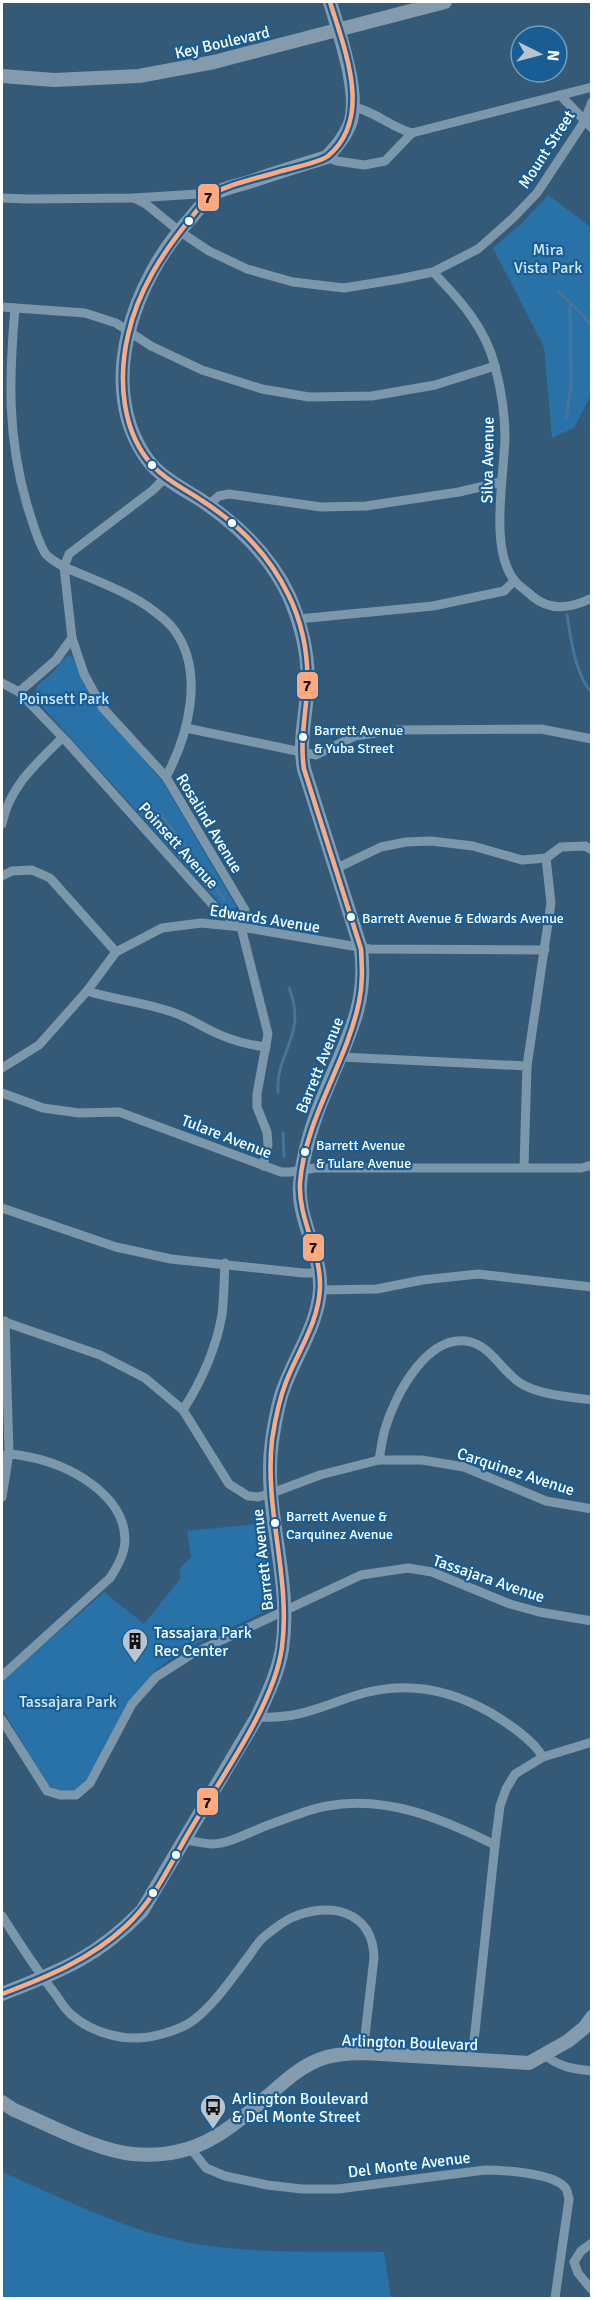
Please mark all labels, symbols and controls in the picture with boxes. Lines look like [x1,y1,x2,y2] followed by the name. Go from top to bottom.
[173,22,272,64] street label: Key Boulevard
[509,24,569,84] north arrow
[542,49,563,62] text: N
[514,106,580,193] street label: Mount Street
[197,183,220,212] line badge: 7
[204,188,213,208] text: 7
[183,215,195,227] unlabelled marker
[514,240,582,278] park label: Mira Vista Park
[477,416,499,504] street label: Silva Avenue
[146,459,158,471] unlabelled marker
[226,517,238,529] unlabelled marker
[296,671,319,700] line badge: 7
[303,676,312,696] text: 7
[19,689,109,709] park label: Poinsett Park
[314,722,403,757] place label: Barrett Avenue & Yuba Street
[297,731,309,743] marker: Barrett Avenue & Yuba Street
[172,770,247,877] street label: Rosalind Avenue
[134,798,222,893] street label: Poinsett Avenue
[208,900,322,938] street label: Edwards Avenue
[362,910,564,927] place label: Barrett Avenue & Edwards Avenue
[345,911,357,923] marker: Barrett Avenue & Edwards Avenue
[292,1014,348,1116] street label: Barrett Avenue
[179,1111,275,1163] street label: Tulare Avenue
[316,1137,411,1172] place label: Barrett Avenue & Tulare Avenue
[299,1146,311,1158] marker: Barrett Avenue & Tulare Avenue
[302,1233,325,1262] line badge: 7
[309,1238,318,1258] text: 7
[454,1444,577,1500] street label: Carquinez Avenue
[248,1508,278,1612] street label: Barrett Avenue
[286,1508,393,1543] place label: Barrett Avenue & Carquinez Avenue
[269,1517,281,1529] marker: Barrett Avenue & Carquinez Avenue
[430,1550,547,1607] street label: Tassajara Avenue
[154,1623,252,1661] place label: Tassajara Park Rec Center
[120,1626,150,1664] building icon: Tassajara Park Rec Center
[19,1692,117,1712] park label: Tassajara Park
[196,1787,219,1816] line badge: 7
[203,1793,212,1813] text: 7
[170,1849,182,1861] unlabelled marker
[147,1887,159,1899] unlabelled marker
[341,2031,479,2055] street label: Arlington Boulevard
[232,2089,369,2127] place label: Arlington Boulevard & Del Monte Street
[198,2092,228,2130] bus stop icon: Arlington Boulevard & Del Monte Street
[347,2148,472,2182] street label: Del Monte Avenue

